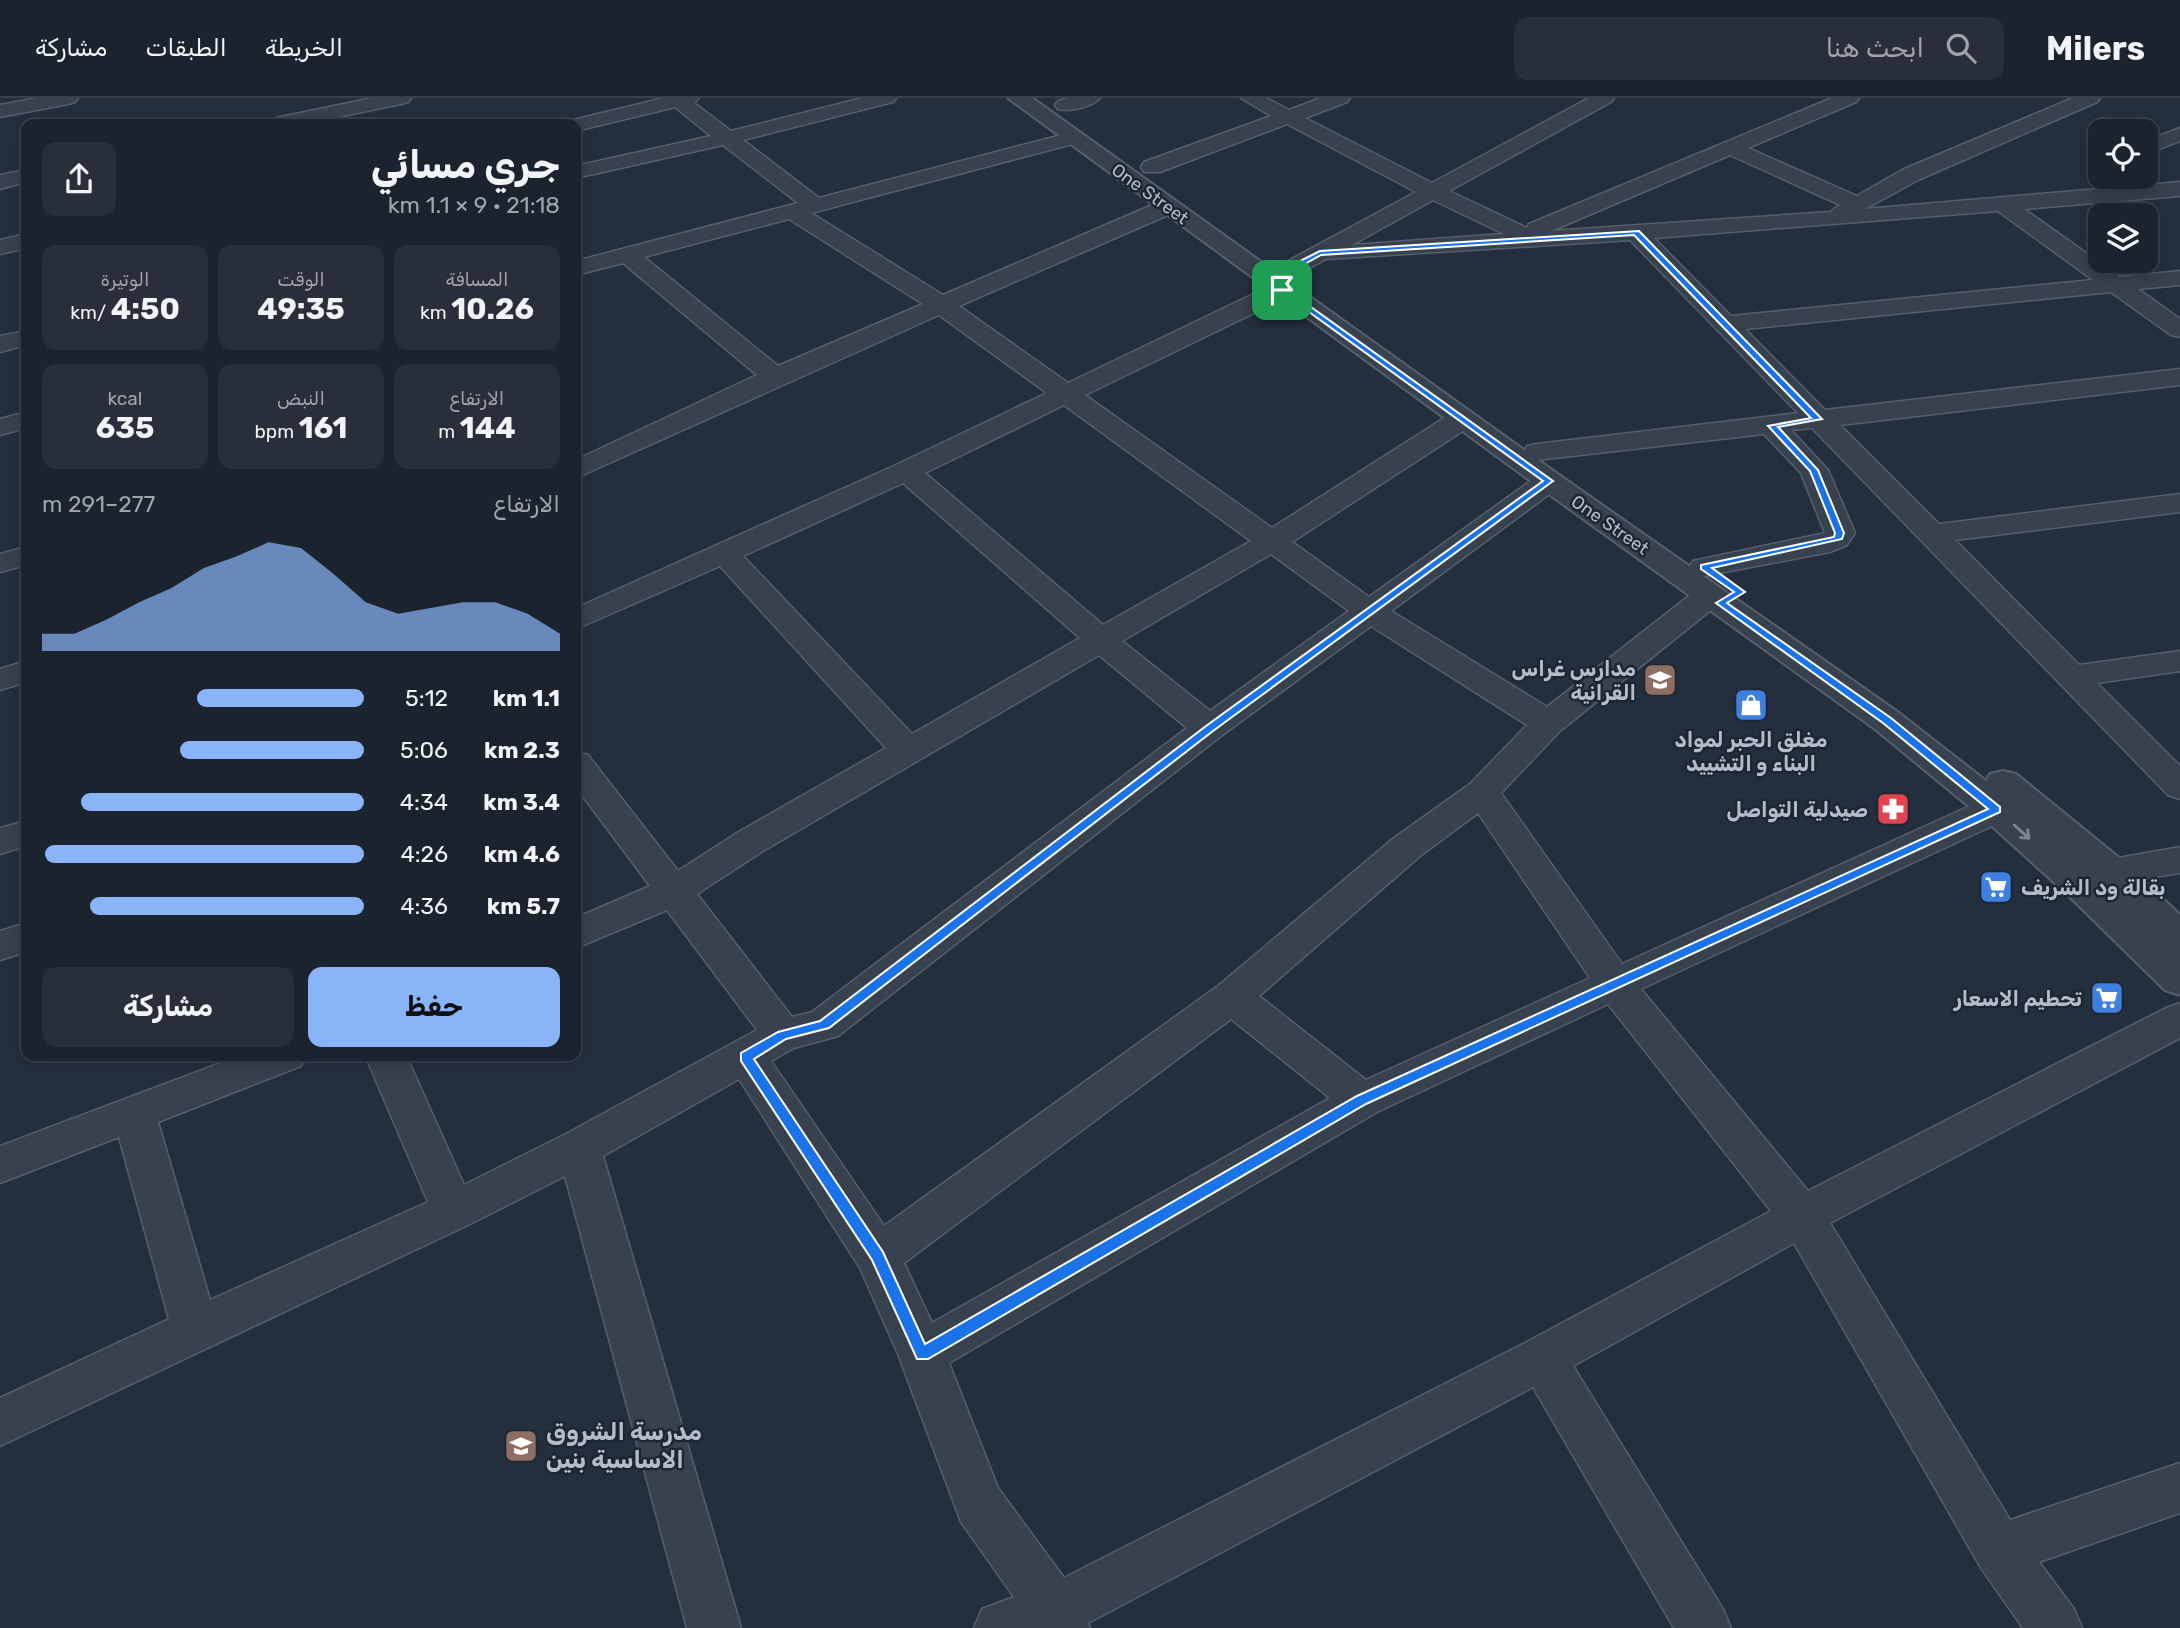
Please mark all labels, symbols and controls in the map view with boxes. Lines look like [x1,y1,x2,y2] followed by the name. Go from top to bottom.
[1514,17,2004,80] search box
[1942,29,1980,67] icon: search
[2046,29,2145,68] text: Milers
[1826,33,1924,64] text: ابحث هنا
[35,34,107,62] text: مشاركة
[145,34,227,62] text: الطبقات
[265,34,343,62] text: الخريطة
[2088,119,2158,273] map controls
[2088,119,2158,189] button: locate
[42,142,116,216] button: share
[371,142,560,188] text: جري مسائي
[1107,159,1193,229] street label: One Street
[388,191,560,219] text: 21:18 · 9 × 1.1 km
[2088,203,2158,273] button: layers
[1252,260,1312,320] pin
[101,268,149,291] text: الوتيرة
[277,268,325,291] text: الوقت
[445,268,509,291] text: المسافة
[1263,271,1301,309] icon: arrive
[111,291,180,327] text: 4:50
[257,291,345,327] text: 49:35
[451,291,534,327] text: 10.26
[70,301,111,324] text: /km
[420,301,451,324] text: km
[108,387,142,410] text: kcal
[277,387,325,410] text: النبض
[450,387,504,410] text: الارتفاع
[96,410,154,446] text: 635
[299,410,347,446] text: 161
[460,410,516,446] text: 144
[255,420,299,443] text: bpm
[438,420,460,443] text: m
[42,490,155,518] text: 277–291 m
[494,490,560,518] text: الارتفاع
[1567,490,1653,560] street label: One Street
[1512,656,1636,706] place label: مدارس غراس القرانية
[1641,661,1679,699] school or university icon: مدارس غراس القرانية
[405,684,448,712] text: 5:12
[493,684,560,712] text: 1.1 km
[1732,686,1770,724] shop icon: مغلق الحبر لمواد البناء و التشييد
[1675,727,1827,776] place label: مغلق الحبر لمواد البناء و التشييد
[400,736,448,764] text: 5:06
[484,736,560,764] text: 2.3 km
[400,788,448,816] text: 4:34
[483,788,560,816] text: 3.4 km
[1874,790,1912,828] pharmacy icon: صيدلية التواصل
[1727,797,1868,823] place label: صيدلية التواصل
[2013,824,2030,841] one-way arrow
[400,840,448,868] text: 4:26
[484,840,560,868] text: 4.6 km
[1977,868,2015,906] supermarket icon: بقالة ود الشريف
[2021,875,2166,901] place label: بقالة ود الشريف
[400,892,448,920] text: 4:36
[487,892,560,920] text: 5.7 km
[42,967,294,1047] button: مشاركة
[308,967,560,1047] button: حفظ
[2088,979,2126,1017] supermarket icon: تحطيم الاسعار
[1952,986,2082,1013] place label: تحطيم الاسعار
[546,1418,702,1474] place label: مدرسة الشروق الاساسية بنين
[502,1427,540,1465] school or university icon: مدرسة الشروق الاساسية بنين

